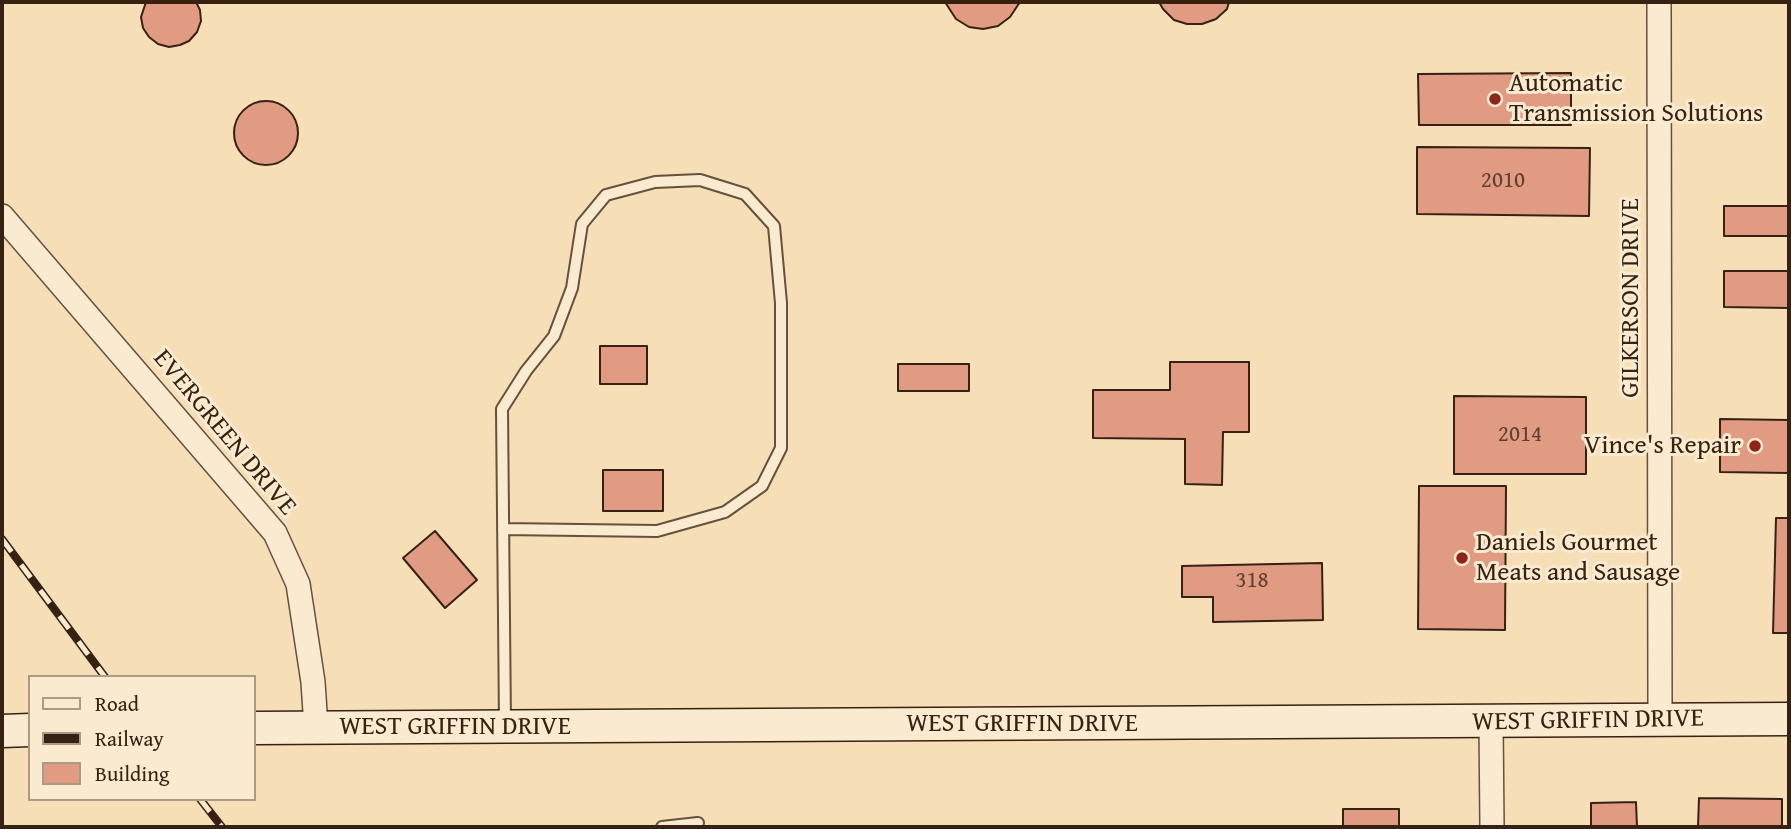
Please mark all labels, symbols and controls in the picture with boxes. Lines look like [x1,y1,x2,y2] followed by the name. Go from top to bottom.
[1509,68,1763,130] place label: Automatic Transmission Solutions
[1487,91,1503,107] marker: Automatic Transmission Solutions
[1481,167,1525,195] house number: 2010
[1615,198,1647,398] street label: GILKERSON DRIVE
[146,344,302,522] street label: EVERGREEN DRIVE
[1498,421,1542,449] house number: 2014
[1584,430,1741,462] place label: Vince's Repair
[1747,438,1763,454] marker: Vince's Repair
[1476,527,1680,588] place label: Daniels Gourmet Meats and Sausage
[1454,550,1470,566] marker: Daniels Gourmet Meats and Sausage
[1235,567,1269,595] house number: 318
[28,675,256,801] legend
[95,688,139,719] text: Road
[1472,703,1704,739] street label: WEST GRIFFIN DRIVE
[906,708,1138,740] street label: WEST GRIFFIN DRIVE
[339,711,571,743] street label: WEST GRIFFIN DRIVE
[95,723,164,754] text: Railway
[95,758,169,789] text: Building

